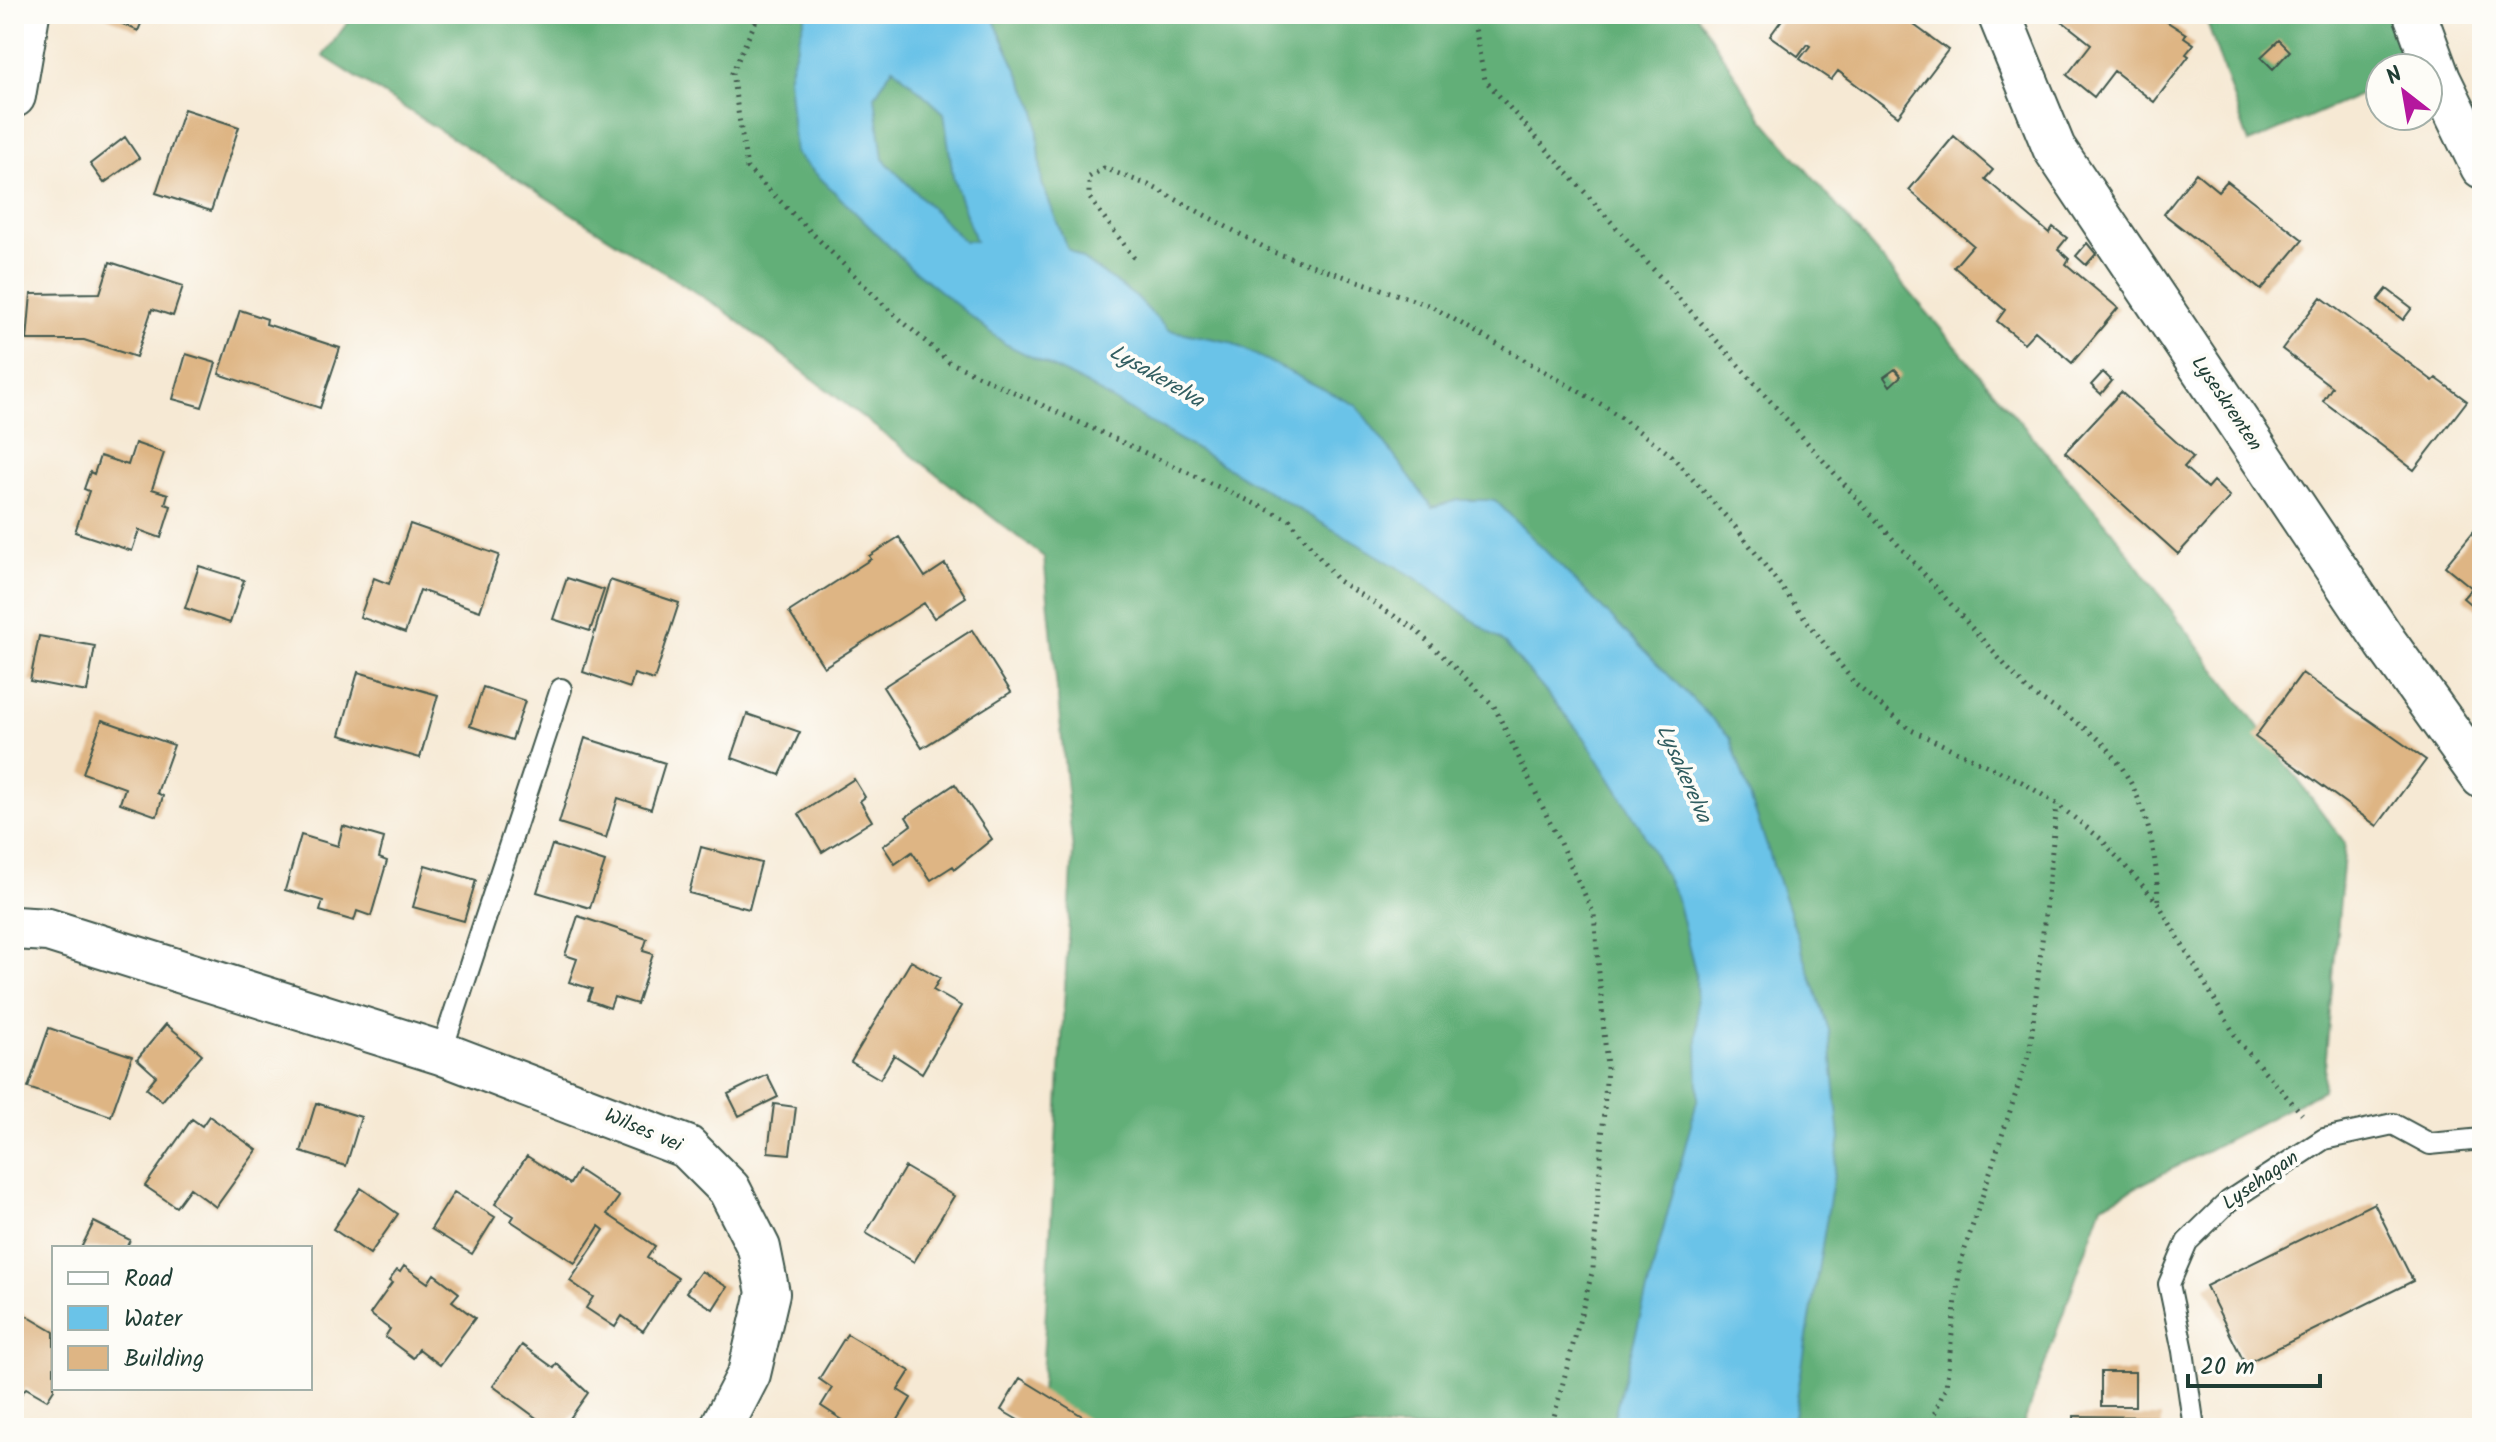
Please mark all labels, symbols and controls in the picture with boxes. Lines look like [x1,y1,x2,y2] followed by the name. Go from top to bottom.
[2364,52,2444,132] north arrow
[2380,58,2410,96] text: N
[1102,336,1211,419] water label: Lysakerelva
[2182,350,2270,458] street label: Lyseskrenten
[1646,719,1721,830] water label: Lysakerelva
[599,1100,688,1162] street label: Wilses vei
[2216,1143,2306,1219] street label: Lysehagan
[52,1246,312,1390] legend
[124,1260,173,1299] text: Road
[124,1300,184,1339] text: Water
[2188,1338,2320,1388] scale bar
[124,1340,204,1379] text: Building
[2200,1348,2255,1387] text: 20 m

